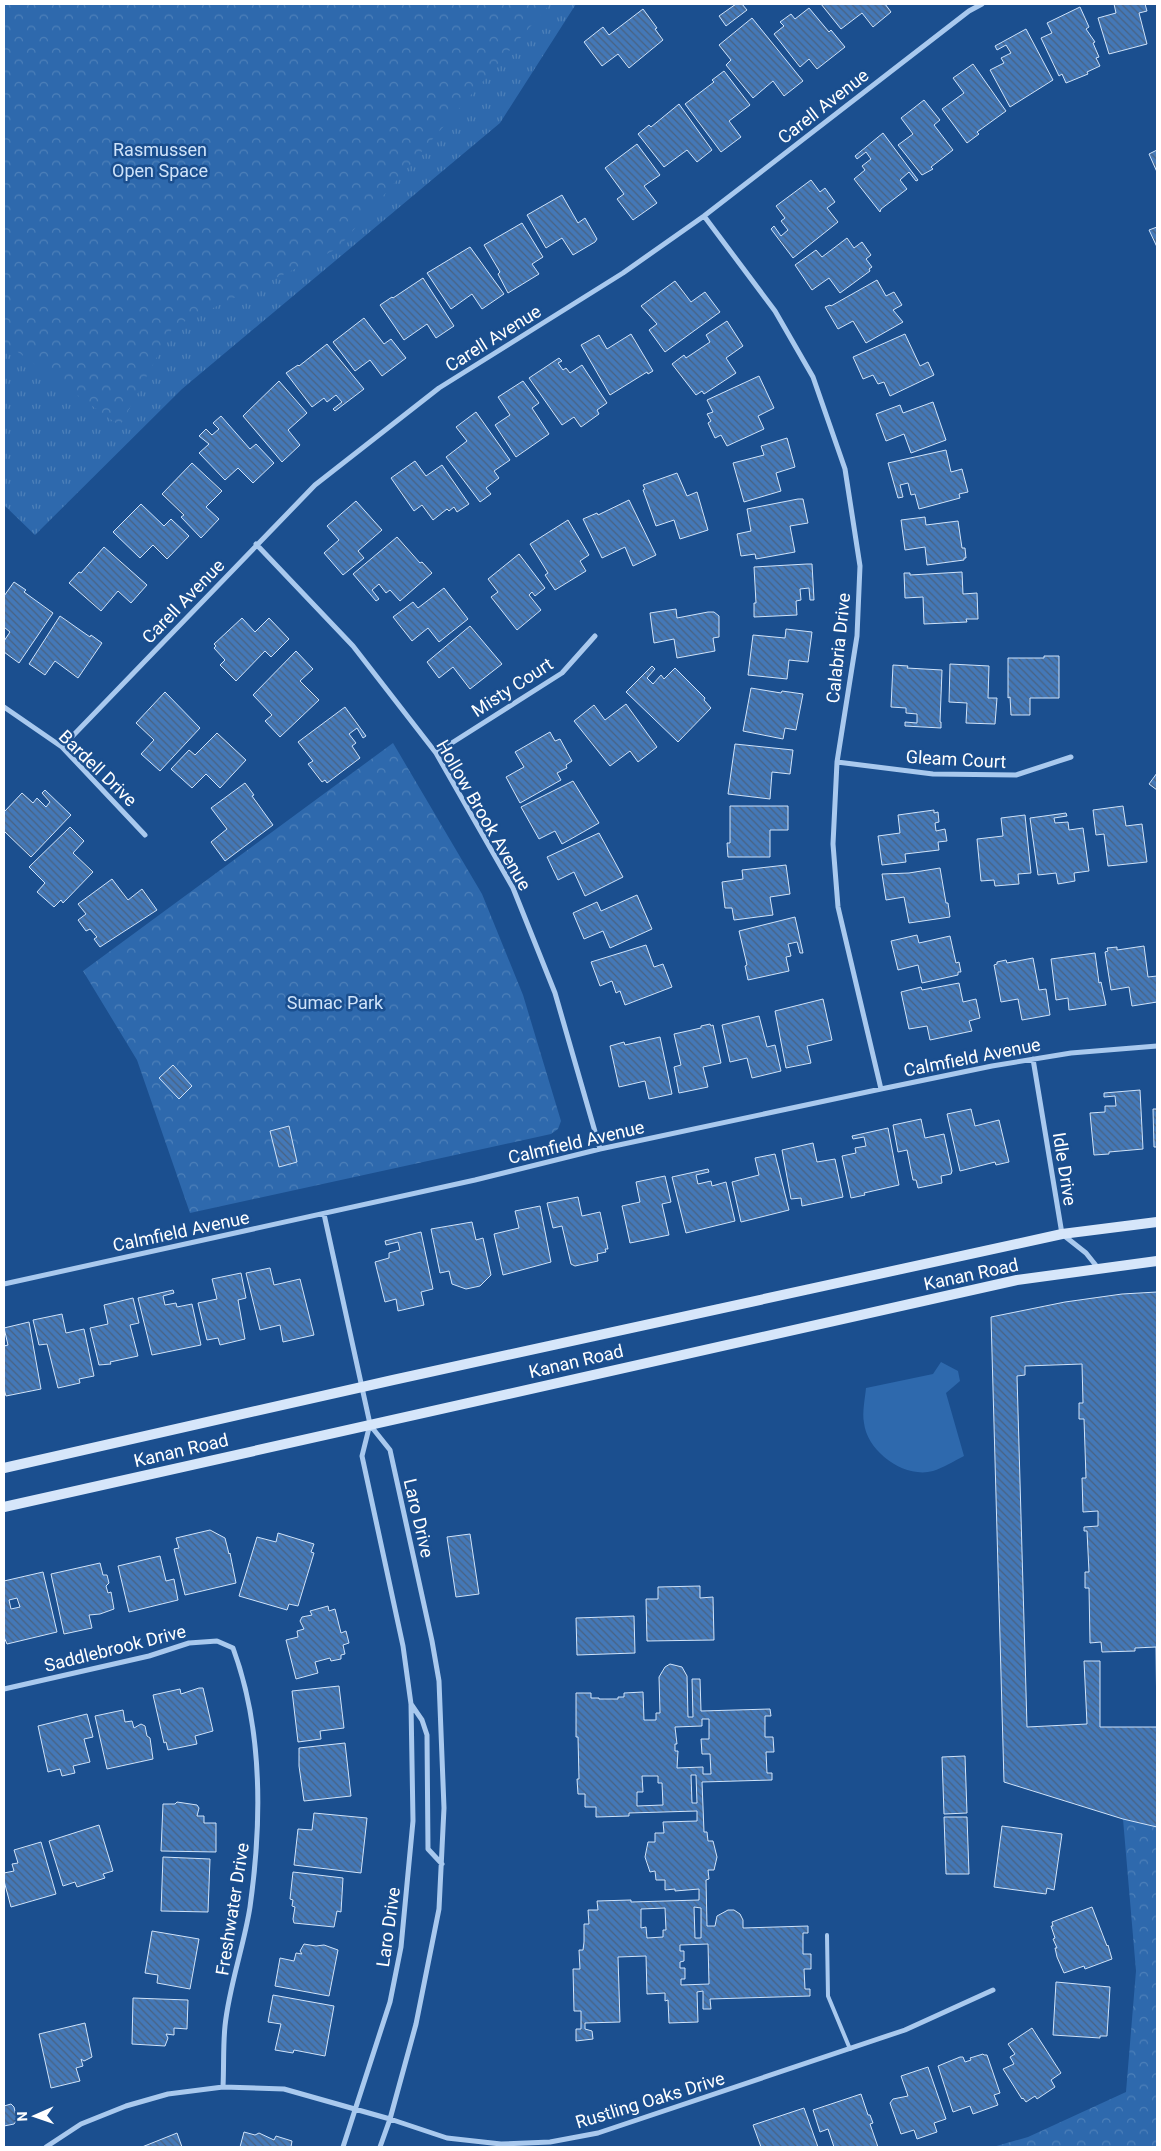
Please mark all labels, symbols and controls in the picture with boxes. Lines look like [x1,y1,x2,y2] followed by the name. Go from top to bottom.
[774,64,872,148] street label: Carell Avenue
[112,139,208,181] park label: Rasmussen Open Space
[441,300,545,376] street label: Carell Avenue
[138,554,228,648] street label: Carell Avenue
[822,592,854,704] street label: Calabria Drive
[467,653,557,721] street label: Misty Court
[55,726,141,810] street label: Bardell Drive
[432,736,536,894] street label: Hollow Brook Avenue
[905,746,1007,772] street label: Gleam Court
[287,992,384,1013] park label: Sumac Park
[902,1033,1042,1081] street label: Calmfield Avenue
[506,1116,646,1168] street label: Calmfield Avenue
[1049,1131,1081,1207] street label: Idle Drive
[111,1206,251,1256] street label: Calmfield Avenue
[922,1254,1020,1294] street label: Kanan Road
[527,1340,625,1382] street label: Kanan Road
[132,1429,230,1471] street label: Kanan Road
[400,1476,438,1560] street label: Laro Drive
[42,1620,188,1676] street label: Saddlebrook Drive
[211,1841,253,1977] street label: Freshwater Drive
[372,1886,404,1968] street label: Laro Drive
[573,2067,727,2133] street label: Rustling Oaks Drive
[10,2091,60,2141] north arrow
[14,2111,30,2122] text: N

